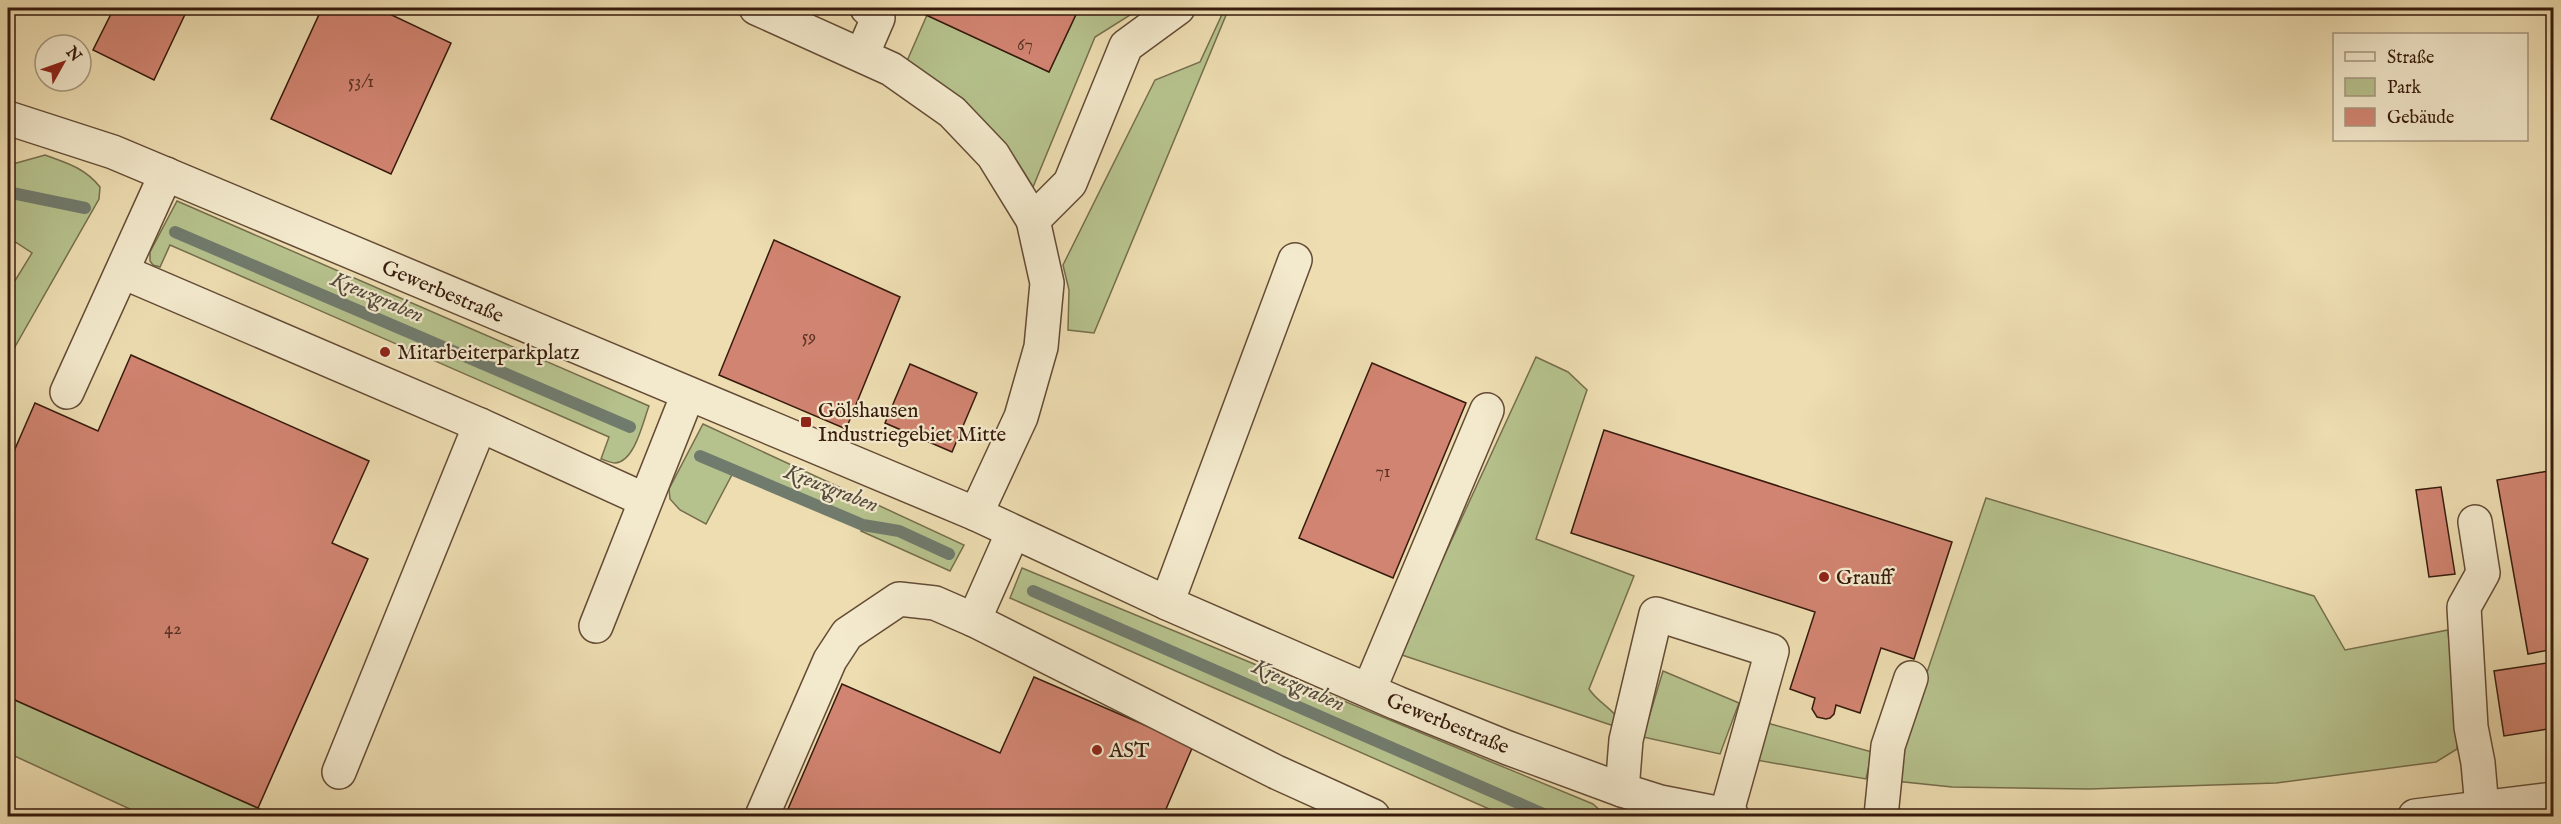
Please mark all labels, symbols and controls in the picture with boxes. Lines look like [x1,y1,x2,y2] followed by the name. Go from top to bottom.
[33,33,93,93] north arrow
[2333,33,2528,141] legend
[1017,34,1033,57] house number: 67
[60,42,85,66] text: N
[2387,47,2434,70] text: Straße
[348,71,374,94] house number: 53/1
[2387,77,2422,100] text: Park
[2387,107,2454,130] text: Gebäude
[377,255,508,330] street label: Gewerbestraße
[325,265,428,330] water label: Kreuzgraben
[802,326,816,349] house number: 59
[397,340,580,367] place label: Mitarbeiterparkplatz
[378,345,392,359] marker: Mitarbeiterparkplatz
[818,398,1007,449] place label: Gölshausen Industriegebiet Mitte
[799,415,813,429] marker: Gölshausen Industriegebiet Mitte
[779,458,882,520] water label: Kreuzgraben
[1375,461,1391,484] house number: 71
[1836,565,1895,592] place label: Grauff
[1817,570,1831,584] marker: Grauff
[164,618,182,641] house number: 42
[1246,653,1349,719] water label: Kreuzgraben
[1382,688,1513,761] street label: Gewerbestraße
[1108,738,1150,765] place label: AST
[1090,743,1104,757] marker: AST

